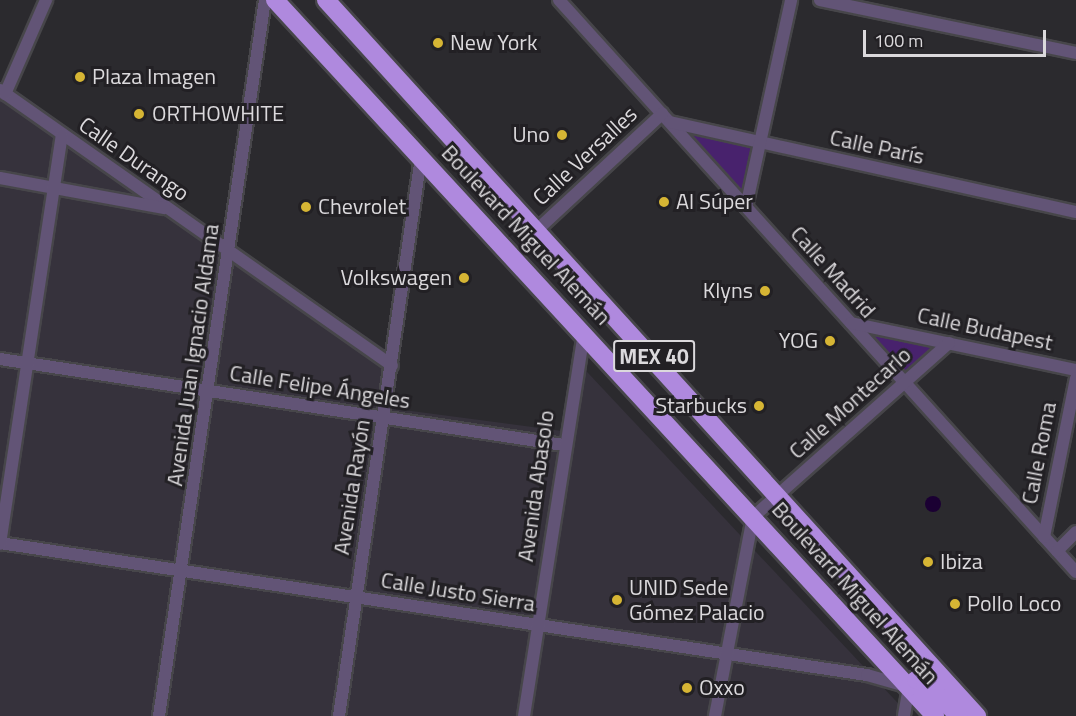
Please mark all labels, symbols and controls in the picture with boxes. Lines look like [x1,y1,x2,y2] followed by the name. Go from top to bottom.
[866,18,1049,56] scale bar
[874,27,923,54] text: 100 m
[450,30,537,56] place label: New York
[431,36,445,50] marker: New York
[92,64,216,90] place label: Plaza Imagen
[73,70,87,84] marker: Plaza Imagen
[152,101,284,127] place label: ORTHOWHITE
[527,101,643,211] street label: Calle Versalles
[130,105,148,123] marker: ORTHOWHITE
[74,111,194,207] street label: Calle Durango
[512,122,550,148] place label: Uno
[827,124,927,170] street label: Calle París
[555,128,569,142] marker: Uno
[436,140,616,330] street label: Boulevard Miguel Alemán
[676,189,753,215] place label: Al Súper
[318,194,406,220] place label: Chevrolet
[657,195,671,209] marker: Al Súper
[299,200,313,214] marker: Chevrolet
[785,221,881,323] street label: Calle Madrid
[162,222,224,488] street label: Avenida Juan Ignacio Aldama
[341,265,452,291] place label: Volkswagen
[457,271,471,285] marker: Volkswagen
[703,278,753,304] place label: Klyns
[758,284,772,298] marker: Klyns
[915,302,1055,356] street label: Calle Budapest
[779,328,818,354] place label: YOG
[823,334,837,348] marker: YOG
[612,338,696,374] road number: MEX 40
[784,341,916,465] street label: Calle Montecarlo
[228,360,412,414] street label: Calle Felipe Ángeles
[655,393,747,419] place label: Starbucks
[752,399,766,413] marker: Starbucks
[1016,400,1062,506] street label: Calle Roma
[512,409,560,563] street label: Avenida Abasolo
[328,417,376,557] street label: Avenida Rayón
[766,496,944,690] street label: Boulevard Miguel Alemán
[940,549,983,575] place label: Ibiza
[921,555,935,569] marker: Ibiza
[379,567,537,617] street label: Calle Justo Sierra
[629,574,765,626] place label: UNID Sede Gómez Palacio
[967,591,1061,617] place label: Pollo Loco
[610,593,624,607] marker: UNID Sede Gómez Palacio
[948,597,962,611] marker: Pollo Loco
[699,675,745,701] place label: Oxxo
[680,681,694,695] marker: Oxxo

